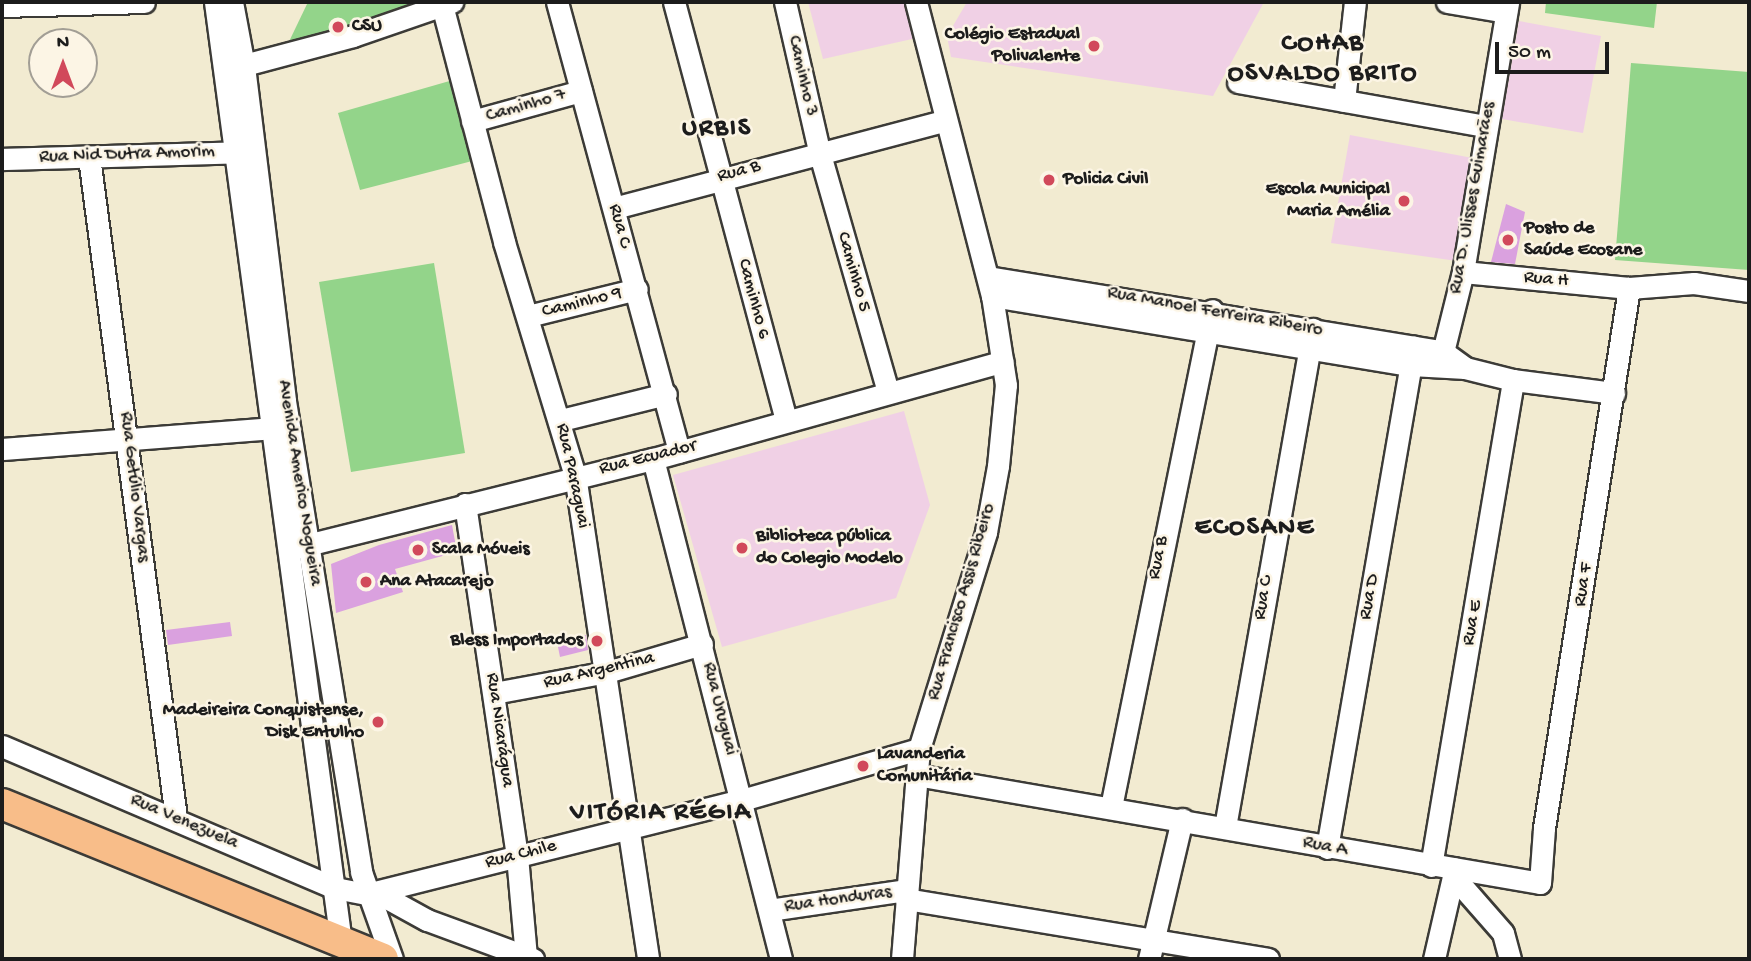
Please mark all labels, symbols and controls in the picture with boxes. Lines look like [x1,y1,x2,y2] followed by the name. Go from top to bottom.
[352,16,382,38] place label: CSU
[330,19,346,35] marker: CSU
[945,24,1080,68] place label: Colégio Estadual Polivalente
[28,28,98,98] north arrow
[1499,28,1613,72] scale bar
[1229,29,1417,90] district label: COHAB OSVALDO BRITO
[57,32,69,55] text: N
[782,34,822,118] street label: Caminho 3
[1086,38,1102,54] marker: Colégio Estadual Polivalente
[1508,41,1551,66] text: 50 m
[483,84,569,128] street label: Caminho 7
[1445,100,1501,296] street label: Rua D. Ulisses Guimarães
[683,114,751,146] district label: URBIS
[39,141,215,169] street label: Rua Nid Dutra Amorim
[715,155,763,189] street label: Rua B
[1063,169,1148,191] place label: Policia Civil
[1041,172,1057,188] marker: Policia Civil
[1266,179,1390,223] place label: Escola Municipal Maria Amélia
[1396,193,1412,209] marker: Escola Municipal Maria Amélia
[602,202,636,250] street label: Rua C
[1524,218,1642,262] place label: Posto de Saúde Ecosane
[831,229,875,315] street label: Caminho 5
[1498,230,1518,250] marker: Posto de Saúde Ecosane
[731,257,775,341] street label: Caminho 6
[1523,267,1569,293] street label: Rua H
[540,282,624,324] street label: Caminho 9
[1106,282,1324,342] street label: Rua Manoel Ferreira Ribeiro
[271,378,327,588] street label: Avenida Americo Nogueira
[113,411,155,563] street label: Rua Getúlio Vargas
[550,421,594,531] street label: Rua Paraguai
[597,435,699,481] street label: Rua Ecuador
[923,501,1001,703] street label: Rua Francisco Assis Ribeiro
[1196,513,1314,545] district label: ECOSANE
[756,526,903,570] place label: Biblioteca pública do Colegio Modelo
[1144,534,1174,582] street label: Rua B
[432,539,529,561] place label: Scala Móveis
[734,540,750,556] marker: Biblioteca pública do Colegio Modelo
[410,542,426,558] marker: Scala Móveis
[1569,562,1599,608] street label: Rua F
[380,571,494,593] place label: Ana Atacarejo
[1355,572,1385,622] street label: Rua D
[358,574,374,590] marker: Ana Atacarejo
[1249,574,1279,622] street label: Rua C
[1458,598,1488,648] street label: Rua E
[451,630,583,652] place label: Bless Importados
[589,633,605,649] marker: Bless Importados
[541,647,657,695] street label: Rua Argentina
[696,660,742,758] street label: Rua Uruguai
[480,671,518,789] street label: Rua Nicarágua
[163,700,364,744] place label: Madeireira Conquistense, Disk Entulho
[370,714,386,730] marker: Madeireira Conquistense, Disk Entulho
[877,744,972,788] place label: Lavanderia Comunitária
[855,758,871,774] marker: Lavanderia Comunitária
[127,789,241,855] street label: Rua Venezuela
[572,798,750,830] district label: VITÓRIA RÉGIA
[1301,832,1349,862] street label: Rua A
[483,835,559,875] street label: Rua Chile
[783,881,893,919] street label: Rua Honduras

